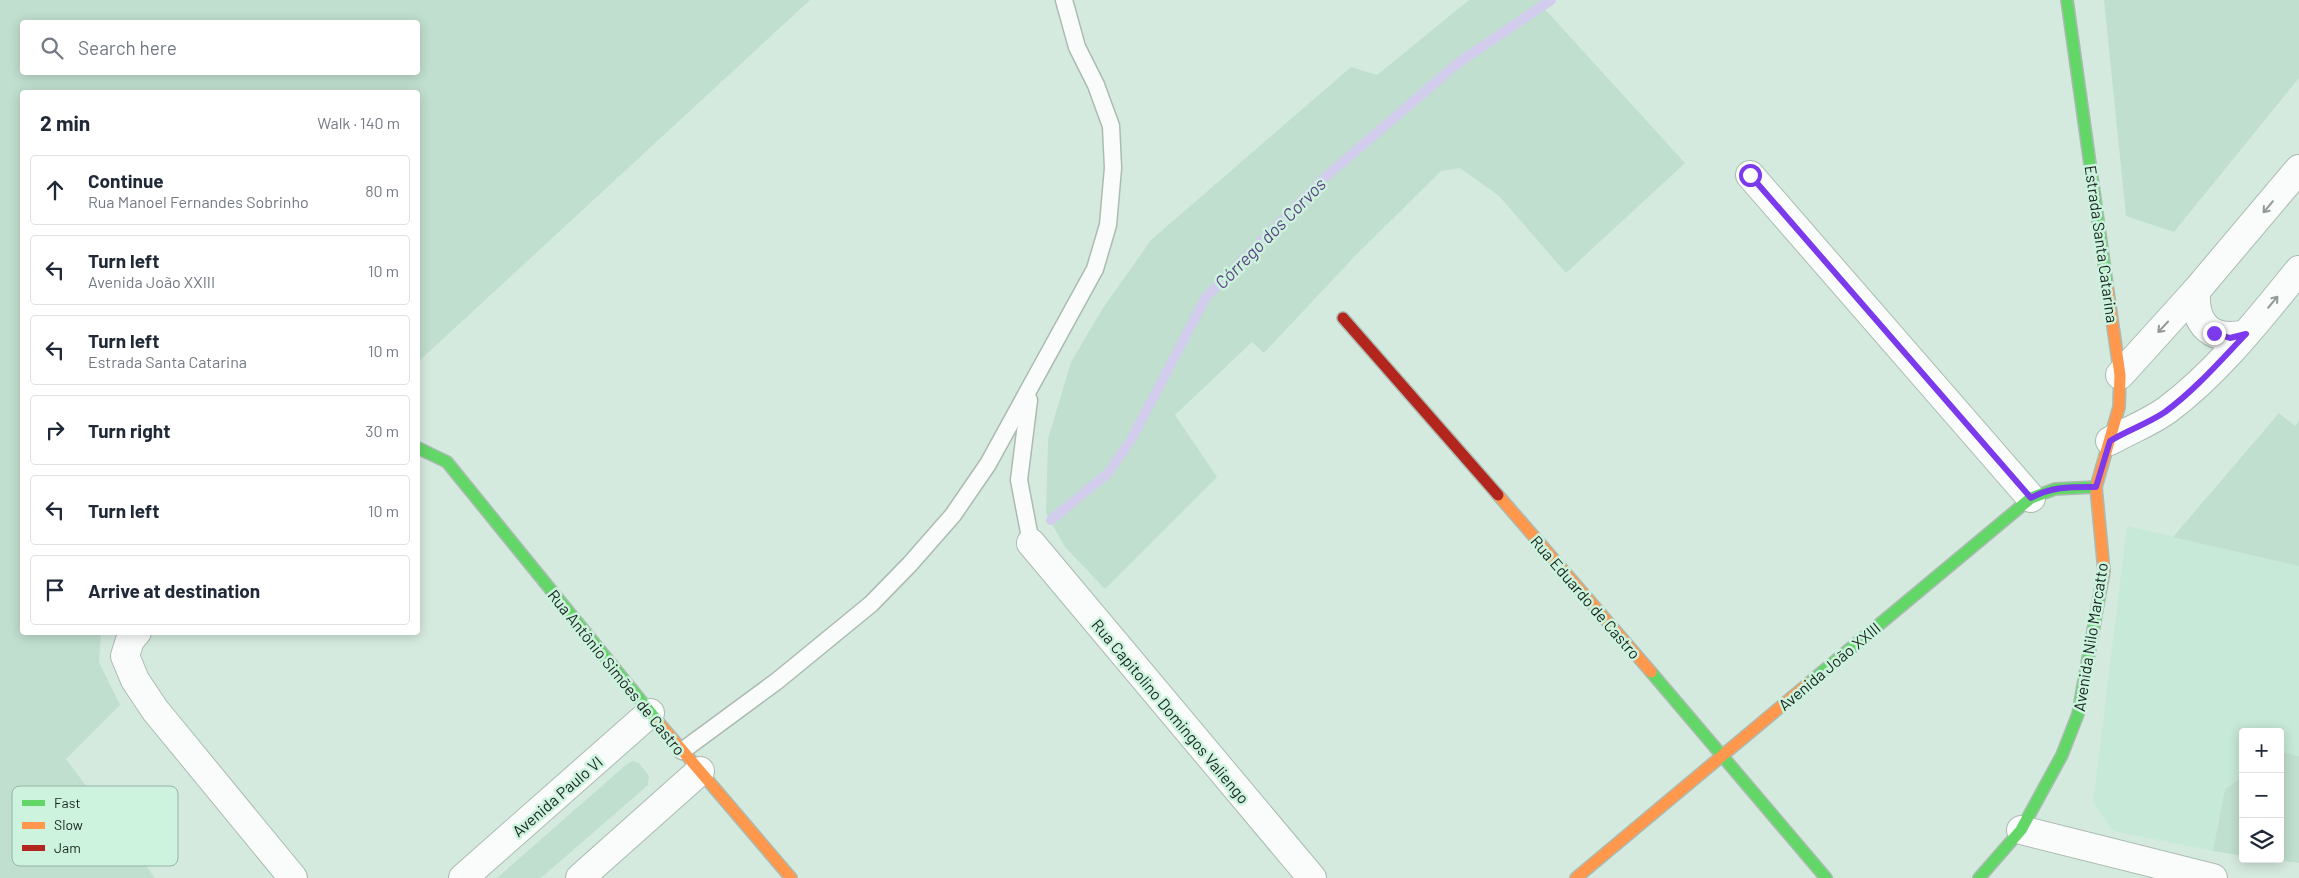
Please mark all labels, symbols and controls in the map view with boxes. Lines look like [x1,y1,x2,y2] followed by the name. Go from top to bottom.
[20,20,420,75] search box
[38,34,66,62] icon: search
[78,36,177,59] text: Search here
[40,110,90,135] text: 2 min
[317,113,400,132] text: Walk · 140 m
[1739,164,1762,187] route start
[2082,164,2122,324] street label: Estrada Santa Catarina
[88,169,164,192] text: Continue
[1210,173,1330,293] water label: Córrego dos Corvos
[41,176,69,204] icon: ahead
[365,181,399,200] text: 80 m
[88,192,309,211] text: Rua Manoel Fernandes Sobrinho
[2262,200,2273,213] one-way arrow
[88,249,159,272] text: Turn left
[41,256,69,284] icon: left
[368,261,399,280] text: 10 m
[88,272,215,291] text: Avenida João XXIII
[2267,296,2278,309] one-way arrow
[2157,321,2169,334] one-way arrow
[2203,322,2226,345] route end
[88,329,159,352] text: Turn left
[41,336,69,364] icon: left
[368,341,399,360] text: 10 m
[88,352,247,371] text: Estrada Santa Catarina
[41,416,69,444] icon: right
[88,419,170,442] text: Turn right
[365,421,399,440] text: 30 m
[41,496,69,524] icon: left
[88,499,159,522] text: Turn left
[368,501,399,520] text: 10 m
[1527,531,1645,663] street label: Rua Eduardo de Castro
[2069,561,2111,713] street label: Avenida Nilo Marcatto
[41,576,69,604] icon: arrive
[88,579,260,602] text: Arrive at destination
[544,585,690,759] street label: Rua Antônio Simões de Castro
[1088,615,1254,807] street label: Rua Capitolino Domingos Valiengo
[1774,618,1884,714] street label: Avenida João XXIII
[2239,728,2284,863] map controls
[2239,728,2284,773] button: +
[508,752,606,840] street label: Avenida Paulo VI
[2239,773,2284,818] button: −
[12,786,178,866] legend
[54,794,80,811] text: Fast
[54,816,83,833] text: Slow
[2239,818,2284,863] button: layers
[54,839,81,856] text: Jam

